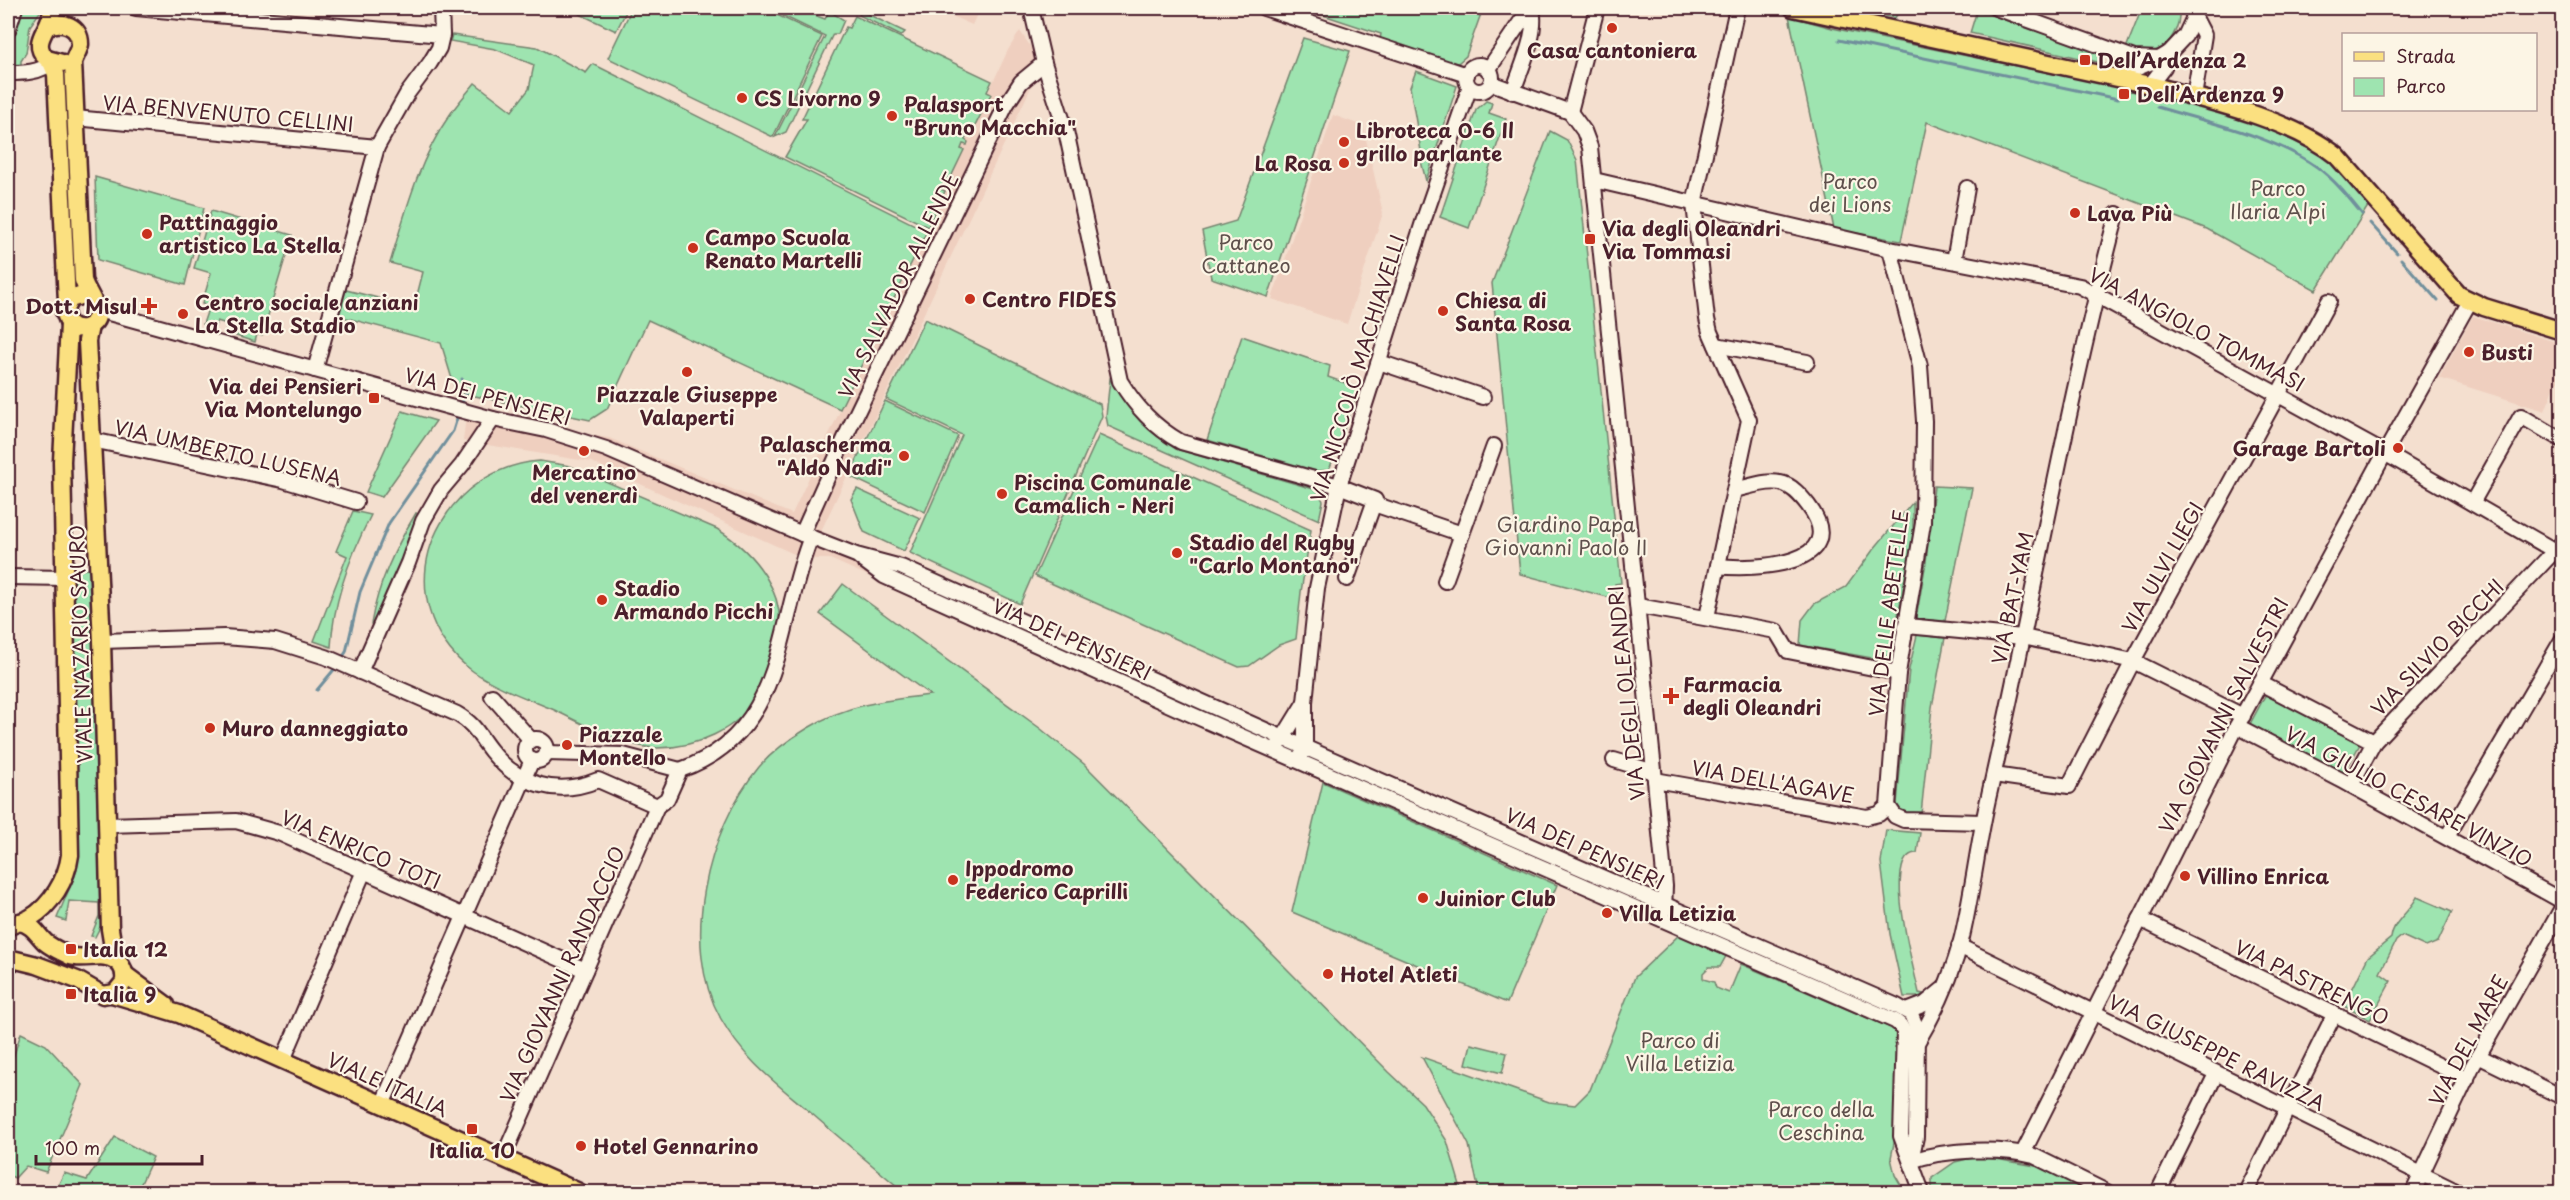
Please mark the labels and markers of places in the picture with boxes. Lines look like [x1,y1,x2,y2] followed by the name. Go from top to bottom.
[1605,21,1619,35] marker: Casa cantoniera
[1527,35,1698,65] place label: Casa cantoniera
[2097,45,2247,75] place label: Dell’Ardenza 2
[2078,53,2092,67] marker: Dell’Ardenza 2
[2136,79,2284,109] place label: Dell’Ardenza 9
[754,83,880,113] place label: CS Livorno 9
[2117,87,2131,101] marker: Dell’Ardenza 9
[904,89,1076,142] place label: Palasport "Bruno Macchia"
[735,91,749,105] marker: CS Livorno 9
[885,109,899,123] marker: Palasport "Bruno Macchia"
[1356,115,1514,168] place label: Libroteca 0-6 Il grillo parlante
[1337,135,1351,149] marker: Libroteca 0-6 Il grillo parlante
[1254,148,1332,178] place label: La Rosa
[1337,156,1351,170] marker: La Rosa
[2087,198,2173,228] place label: Lava Più
[2068,206,2082,220] marker: Lava Più
[159,207,342,260] place label: Pattinaggio artistico La Stella
[1602,213,1781,266] place label: Via degli Oleandri Via Tommasi
[705,222,862,275] place label: Campo Scuola Renato Martelli
[140,227,154,241] marker: Pattinaggio artistico La Stella
[1583,232,1597,246] marker: Via degli Oleandri Via Tommasi
[686,241,700,255] marker: Campo Scuola Renato Martelli
[982,284,1117,314] place label: Centro FIDES
[1455,285,1572,338] place label: Chiesa di Santa Rosa
[195,287,419,340] place label: Centro sociale anziani La Stella Stadio
[25,291,137,321] place label: Dott. Misul
[963,292,977,306] marker: Centro FIDES
[142,299,156,313] marker: Dott. Misul
[1436,304,1450,318] marker: Chiesa di Santa Rosa
[176,307,190,321] marker: Centro sociale anziani La Stella Stadio
[2481,337,2533,367] place label: Busti
[2462,345,2476,359] marker: Busti
[680,365,694,379] marker: Piazzale Giuseppe Valaperti
[204,371,362,424] place label: Via dei Pensieri Via Montelungo
[596,379,778,432] place label: Piazzale Giuseppe Valaperti
[367,391,381,405] marker: Via dei Pensieri Via Montelungo
[760,429,892,482] place label: Palascherma "Aldo Nadi"
[2232,433,2386,463] place label: Garage Bartoli
[2391,441,2405,455] marker: Garage Bartoli
[577,444,591,458] marker: Mercatino del venerdì
[897,449,911,463] marker: Palascherma "Aldo Nadi"
[530,457,638,510] place label: Mercatino del venerdì
[1014,467,1191,520] place label: Piscina Comunale Camalich - Neri
[995,487,1009,501] marker: Piscina Comunale Camalich - Neri
[1189,527,1358,580] place label: Stadio del Rugby "Carlo Montano"
[1170,546,1184,560] marker: Stadio del Rugby "Carlo Montano"
[613,573,773,626] place label: Stadio Armando Picchi
[595,593,609,607] marker: Stadio Armando Picchi
[1683,669,1822,722] place label: Farmacia degli Oleandri
[1664,689,1678,703] marker: Farmacia degli Oleandri
[222,713,408,743] place label: Muro danneggiato
[579,719,666,772] place label: Piazzale Montello
[203,721,217,735] marker: Muro danneggiato
[560,738,574,752] marker: Piazzale Montello
[965,853,1128,906] place label: Ippodromo Federico Caprilli
[2197,861,2329,891] place label: Villino Enrica
[2178,869,2192,883] marker: Villino Enrica
[946,873,960,887] marker: Ippodromo Federico Caprilli
[1435,883,1556,913] place label: Juinior Club
[1416,891,1430,905] marker: Juinior Club
[1619,898,1737,928] place label: Villa Letizia
[1600,906,1614,920] marker: Villa Letizia
[83,934,168,964] place label: Italia 12
[64,942,78,956] marker: Italia 12
[1340,959,1458,989] place label: Hotel Atleti
[1321,967,1335,981] marker: Hotel Atleti
[83,979,156,1009] place label: Italia 9
[64,987,78,1001] marker: Italia 9
[465,1122,479,1136] marker: Italia 10
[593,1131,758,1161] place label: Hotel Gennarino
[429,1135,515,1165] place label: Italia 10
[574,1139,588,1153] marker: Hotel Gennarino

